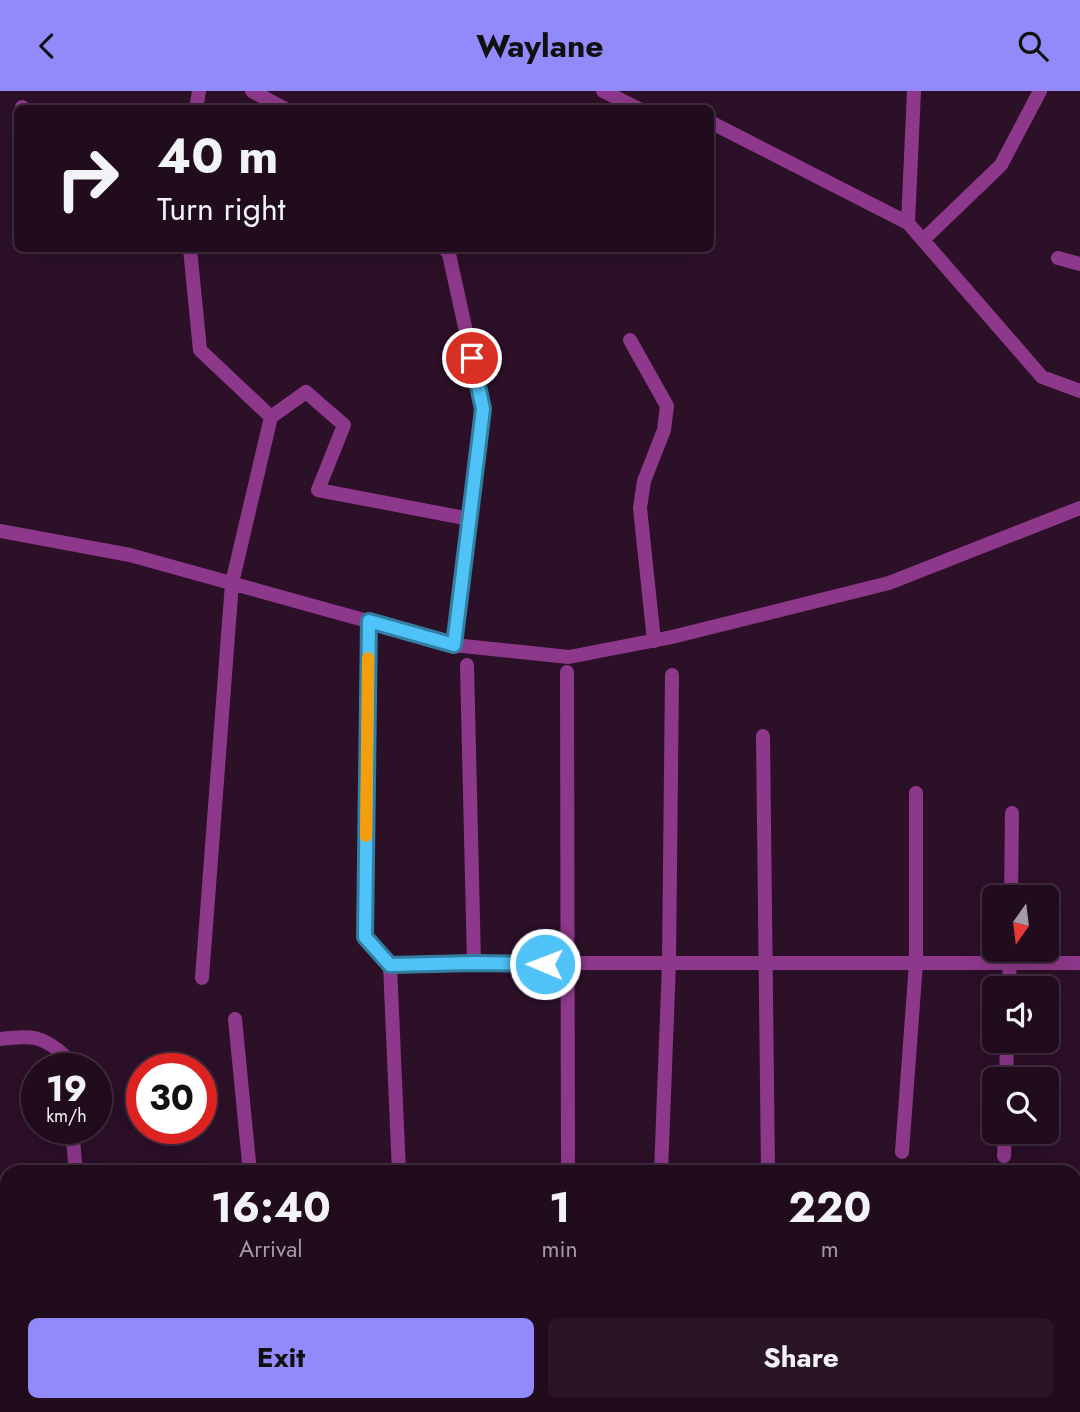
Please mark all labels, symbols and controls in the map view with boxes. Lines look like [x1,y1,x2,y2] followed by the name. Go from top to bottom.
[476,23,604,69] text: Waylane
[28,27,66,65] icon: back
[1014,27,1052,65] icon: search
[157,121,279,191] text: 40 m
[42,133,133,224] icon: right
[157,186,286,232] text: Turn right
[442,328,502,388] pin
[453,339,491,377] icon: arrive
[982,885,1059,963] north arrow
[982,885,1059,1144] map controls
[508,927,582,1001] position arrow
[982,976,1059,1053] button: sound
[126,1053,217,1144] speed limit sign: 30
[46,1064,87,1114] text: 19
[982,1067,1059,1144] button: search
[46,1103,87,1129] text: km/h
[211,1177,331,1238] text: 16:40
[549,1177,570,1238] text: 1
[788,1177,871,1238] text: 220
[239,1232,303,1266] text: Arrival
[542,1232,578,1266] text: min
[821,1232,839,1266] text: m
[28,1318,534,1398] button: Exit
[548,1318,1054,1398] button: Share

